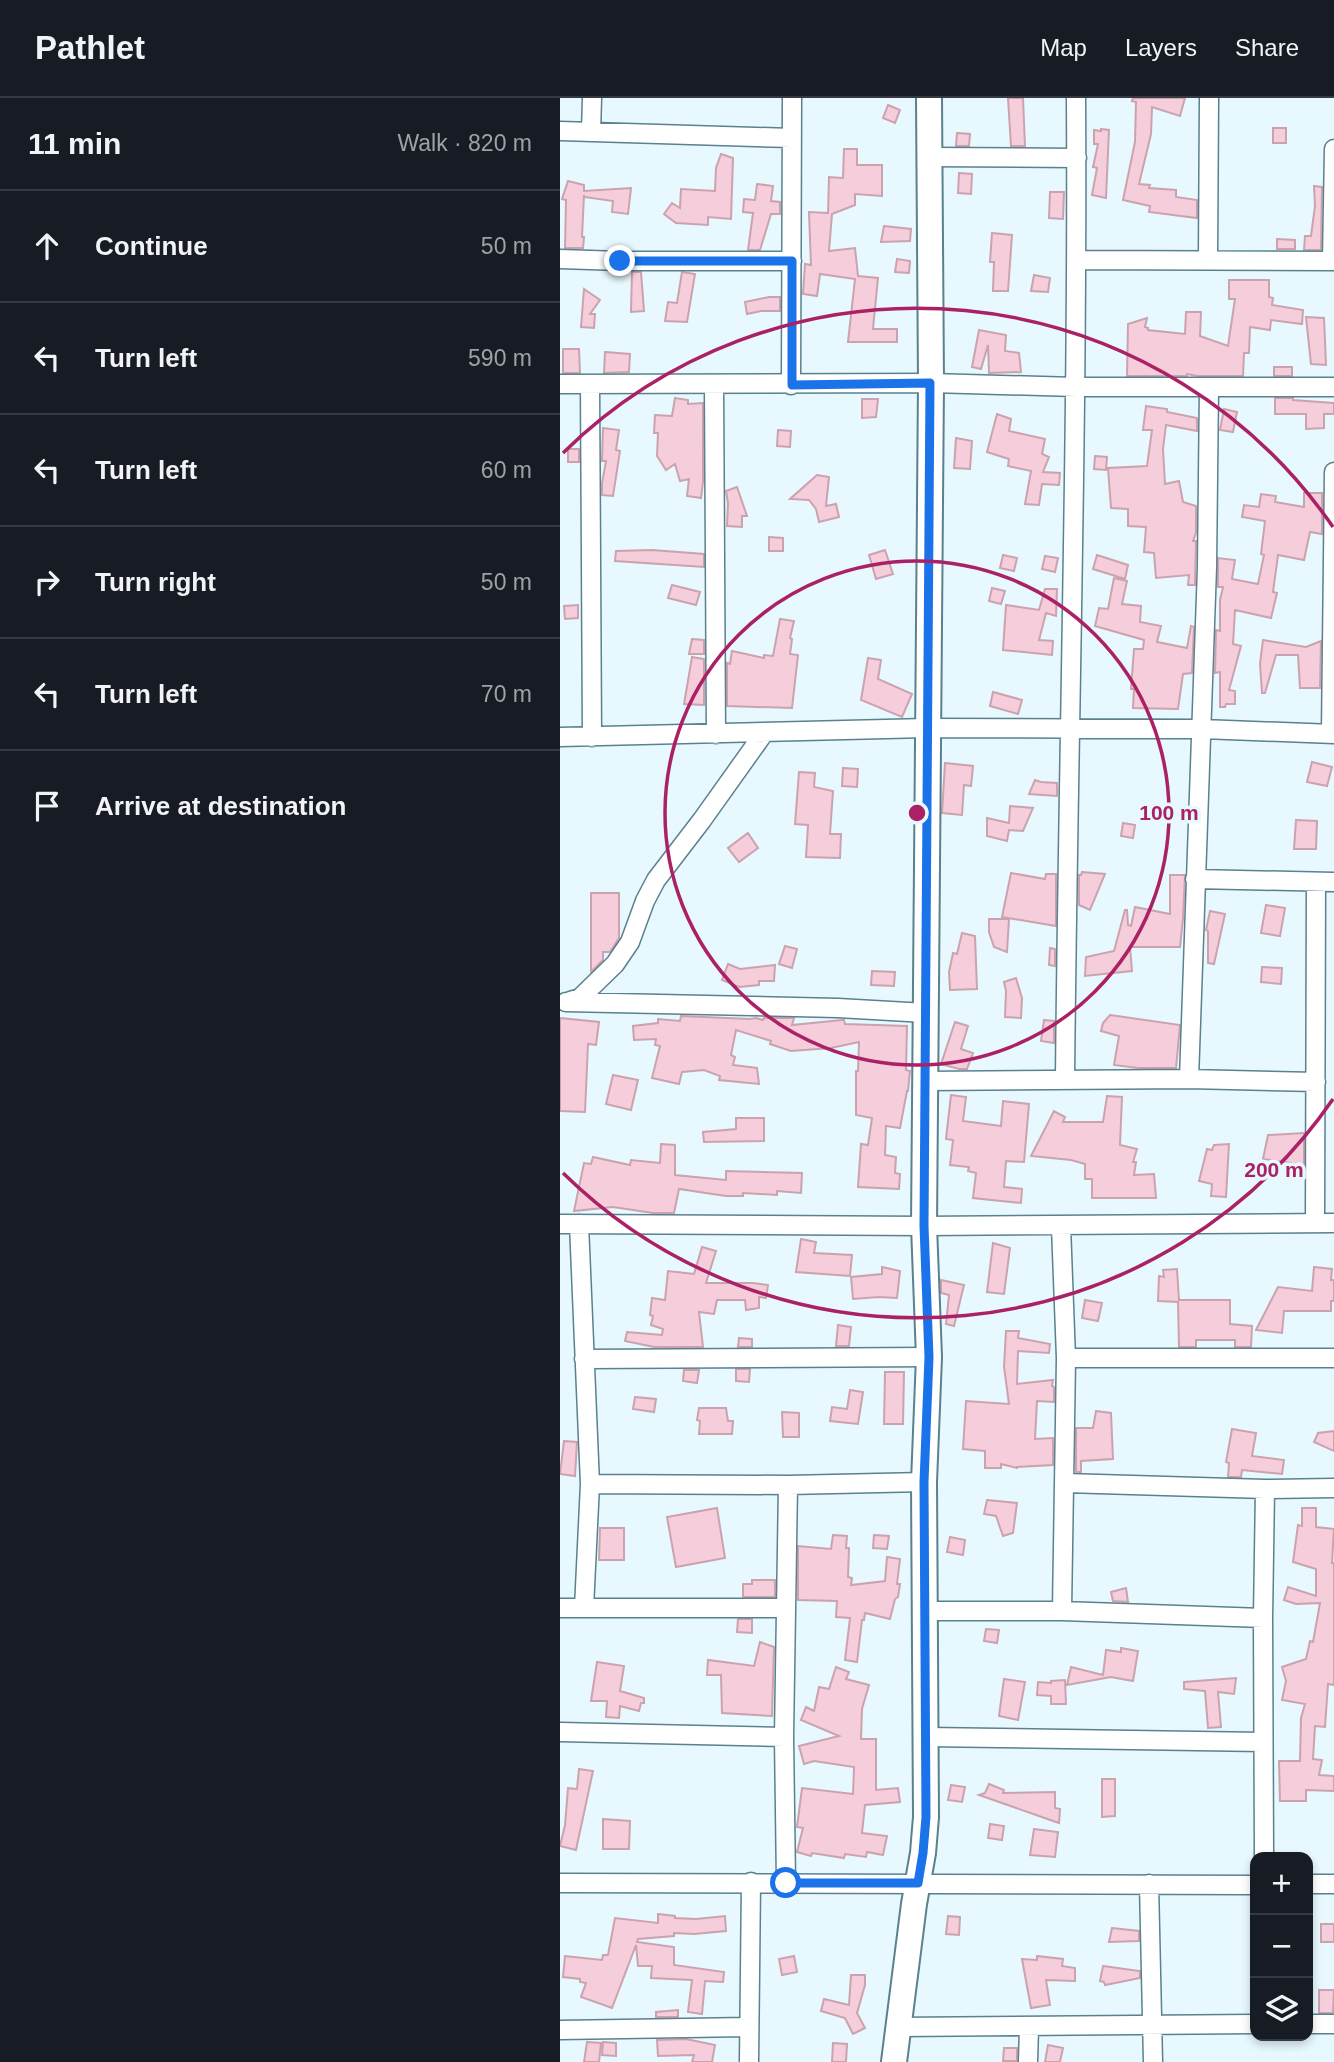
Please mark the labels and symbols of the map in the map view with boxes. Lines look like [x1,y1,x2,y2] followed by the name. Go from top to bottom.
[604,245,635,276] route end
[905,801,929,825] centre of rings
[1139,801,1199,824] text: 100 m
[1244,1158,1304,1181] text: 200 m
[770,1867,801,1898] route start

